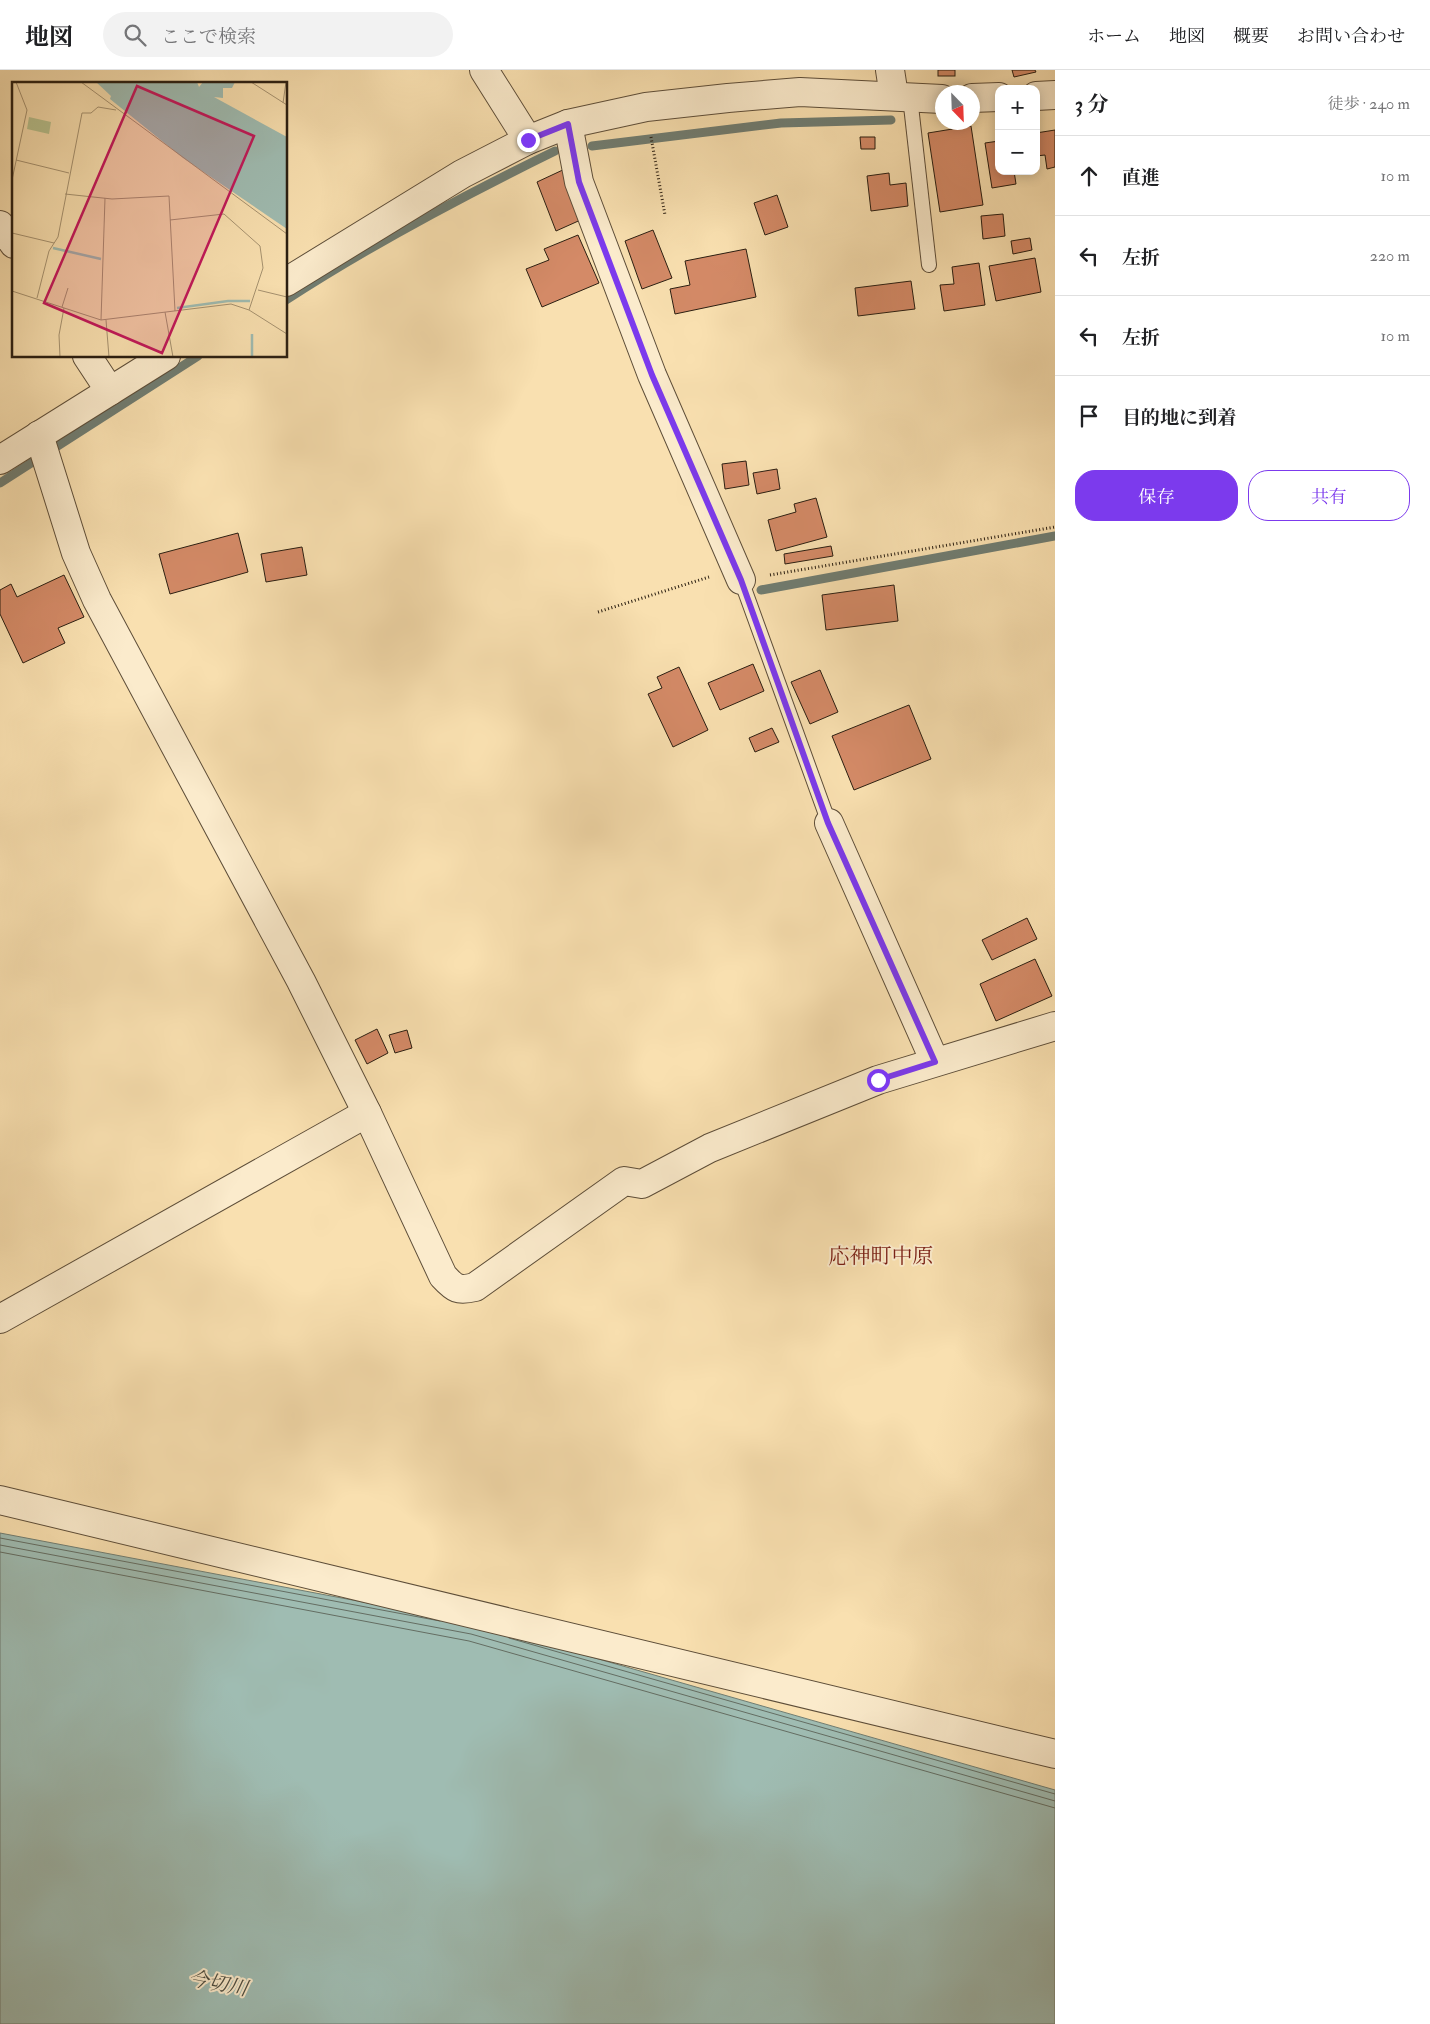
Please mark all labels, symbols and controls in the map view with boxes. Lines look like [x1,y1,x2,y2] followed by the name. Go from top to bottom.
[103,12,453,57] search box
[121,21,149,49] icon: search
[25,22,73,53] text: 地図
[161,25,256,49] text: ここで検索
[1087,25,1141,48] text: ホーム
[1169,25,1205,48] text: 地図
[1233,25,1269,48] text: 概要
[1297,25,1405,48] text: お問い合わせ
[12,82,288,358] inset map
[935,85,980,130] north arrow
[995,85,1040,175] map controls
[995,85,1040,130] button: +
[1075,91,1108,118] text: 3 分
[1327,94,1410,114] text: 徒歩 · 240 m
[517,129,540,152] route end
[995,130,1040,175] button: −
[1075,162,1103,190] icon: ahead
[1122,166,1160,190] text: 直進
[1380,166,1410,186] text: 10 m
[1075,242,1103,270] icon: left
[1122,246,1160,270] text: 左折
[1370,246,1410,266] text: 220 m
[1075,322,1103,350] icon: left
[1122,326,1160,350] text: 左折
[1380,326,1410,346] text: 10 m
[1075,402,1103,430] icon: arrive
[1122,406,1236,430] text: 目的地に到着
[1075,470,1238,521] button: 保存
[1248,470,1410,521] button: 共有
[867,1069,890,1092] route start
[829,1243,934,1270] district label: 応神町中原
[186,1965,252,2002] water label: 今切川

